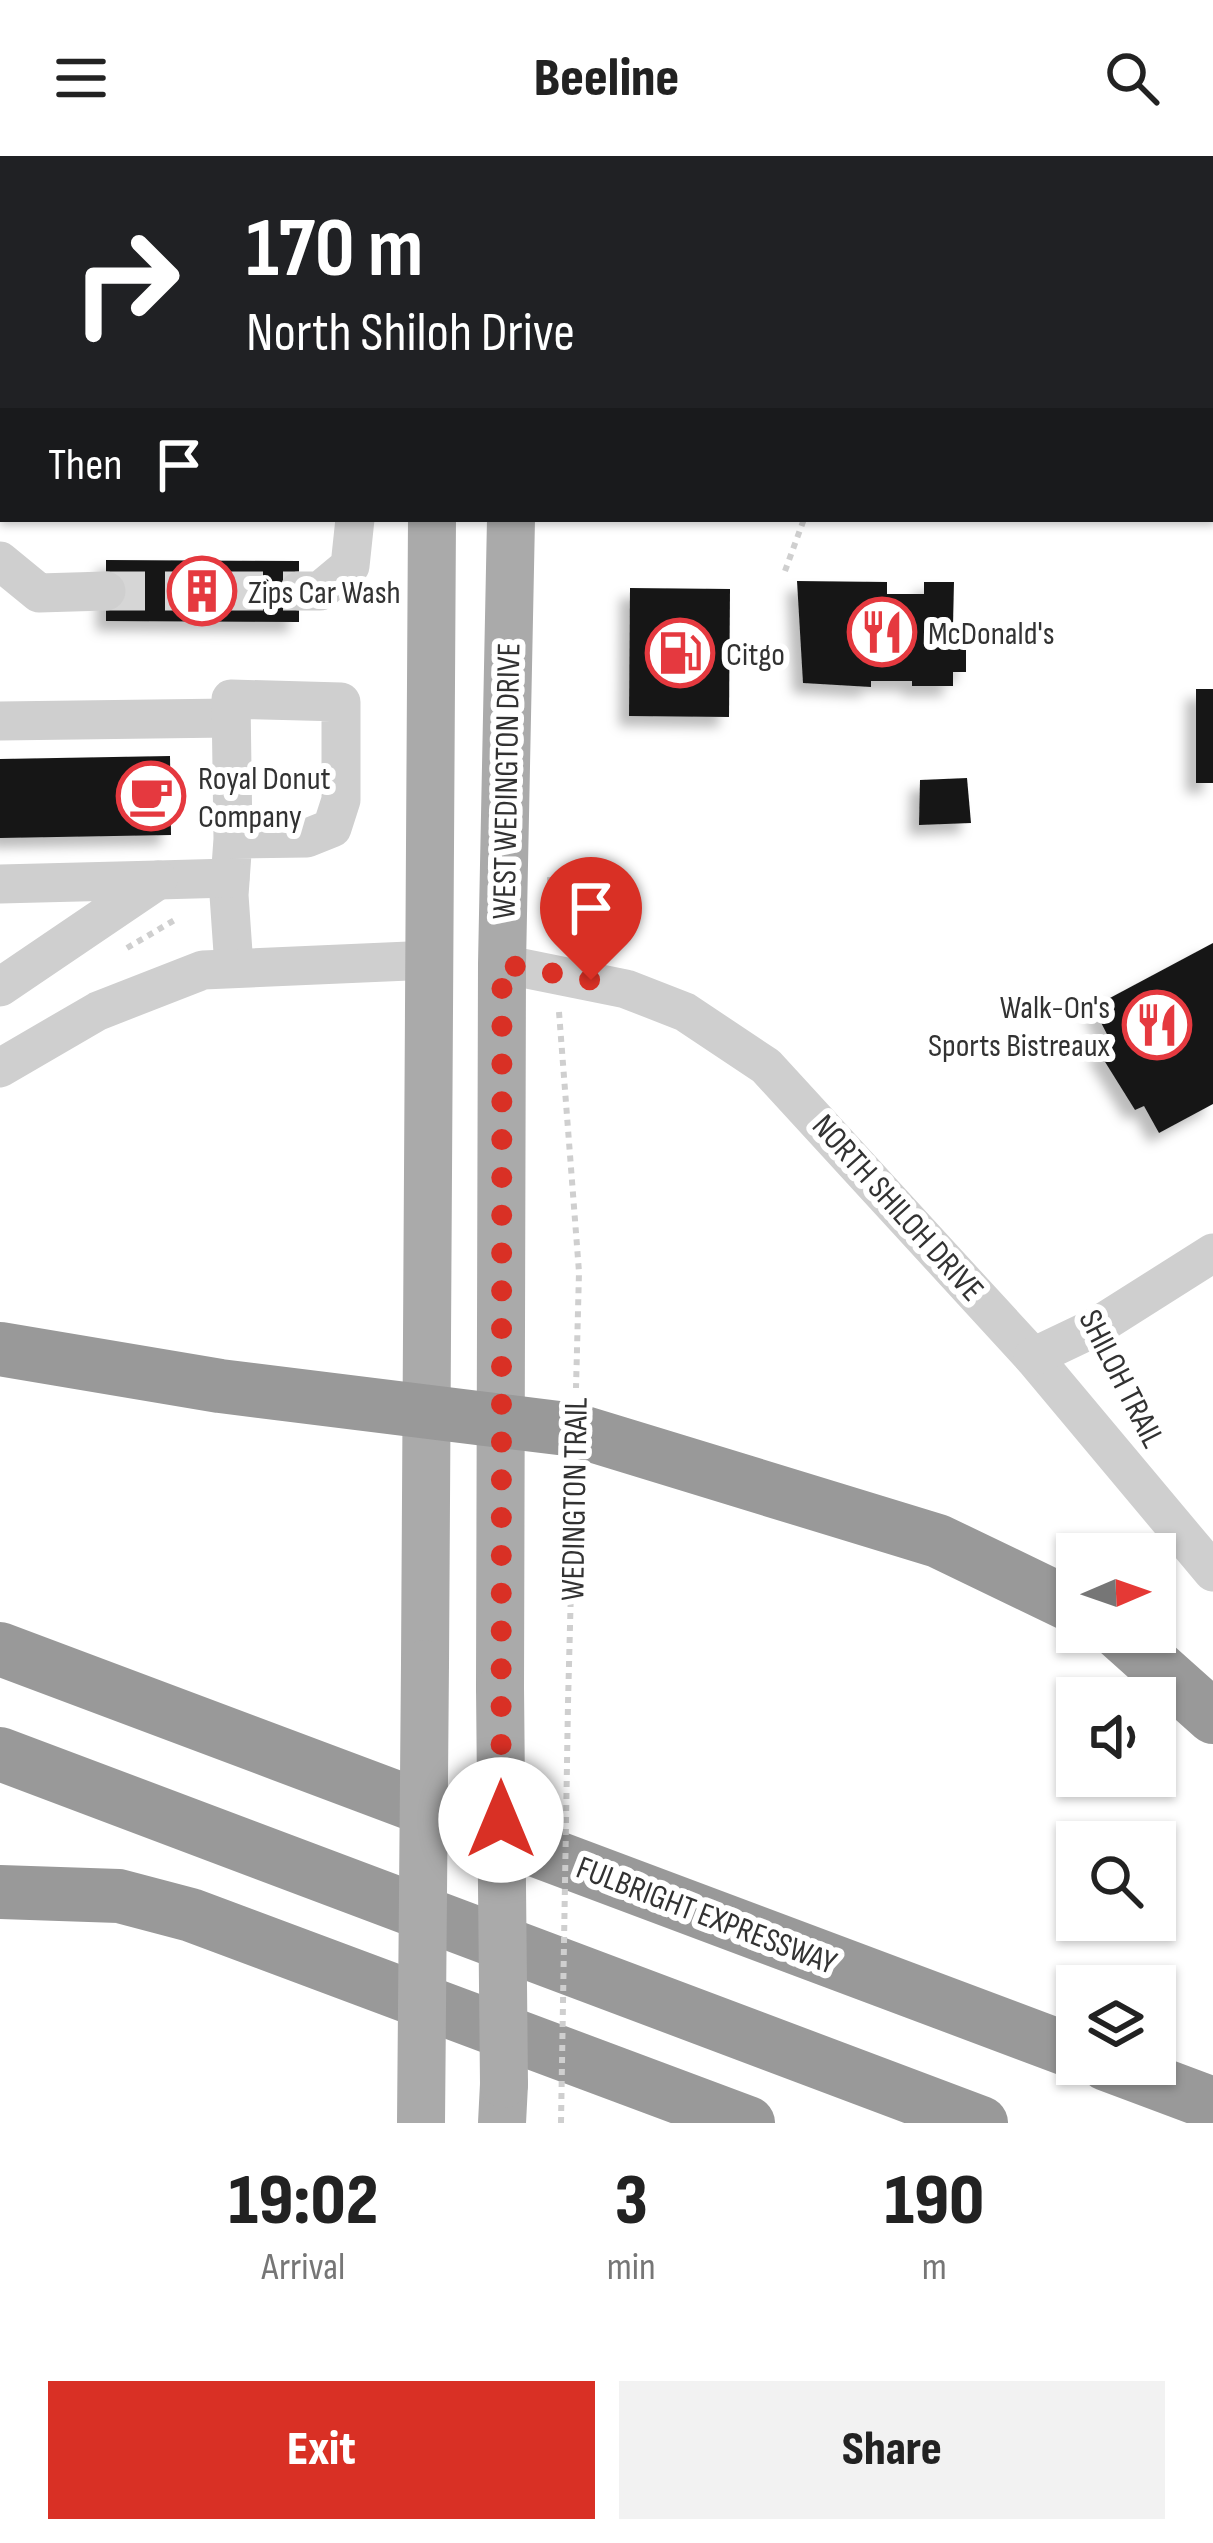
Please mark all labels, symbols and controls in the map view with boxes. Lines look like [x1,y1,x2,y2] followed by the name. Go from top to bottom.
[48,45,114,111] icon: menu
[1099,45,1165,111] icon: search
[534,46,679,111] text: Beeline
[246,199,423,300] text: 170 m
[48,204,204,360] icon: right
[246,301,575,366] text: North Shiloh Drive
[146,432,212,498] icon: arrive
[48,438,122,493] text: Then
[167,556,237,626] building icon: Zips Car Wash
[248,573,401,613] place label: Zips Car Wash
[847,597,917,667] restaurant icon: McDonald's
[928,614,1055,654] place label: McDonald's
[645,618,715,688] fuel station icon: Citgo
[726,635,785,675] place label: Citgo
[485,642,529,920] street label: WEST WEDINGTON DRIVE
[198,759,331,837] place label: Royal Donut Company
[116,761,186,831] cafe icon: Royal Donut Company
[540,857,642,980] pin
[558,875,624,941] icon: arrive
[928,988,1111,1066] place label: Walk-On's Sports Bistreaux
[1122,990,1192,1060] restaurant icon: Walk-On's Sports Bistreaux
[803,1107,992,1310] street label: NORTH SHILOH DRIVE
[1070,1304,1173,1454] street label: SHILOH TRAIL
[553,1397,597,1601] street label: WEDINGTON TRAIL
[1056,1533,1176,1653] north arrow
[1056,1533,1176,2085] map controls
[1056,1677,1176,1797] button: sound
[438,1757,564,1883] position arrow
[1056,1821,1176,1941] button: search
[571,1848,842,1984] street label: FULBRIGHT EXPRESSWAY
[1056,1965,1176,2085] button: layers
[229,2158,378,2245] text: 19:02
[615,2158,648,2245] text: 3
[884,2158,984,2245] text: 190
[261,2244,345,2291] text: Arrival
[607,2244,656,2291] text: min
[922,2244,947,2291] text: m
[48,2381,595,2519] button: Exit
[619,2381,1165,2519] button: Share

